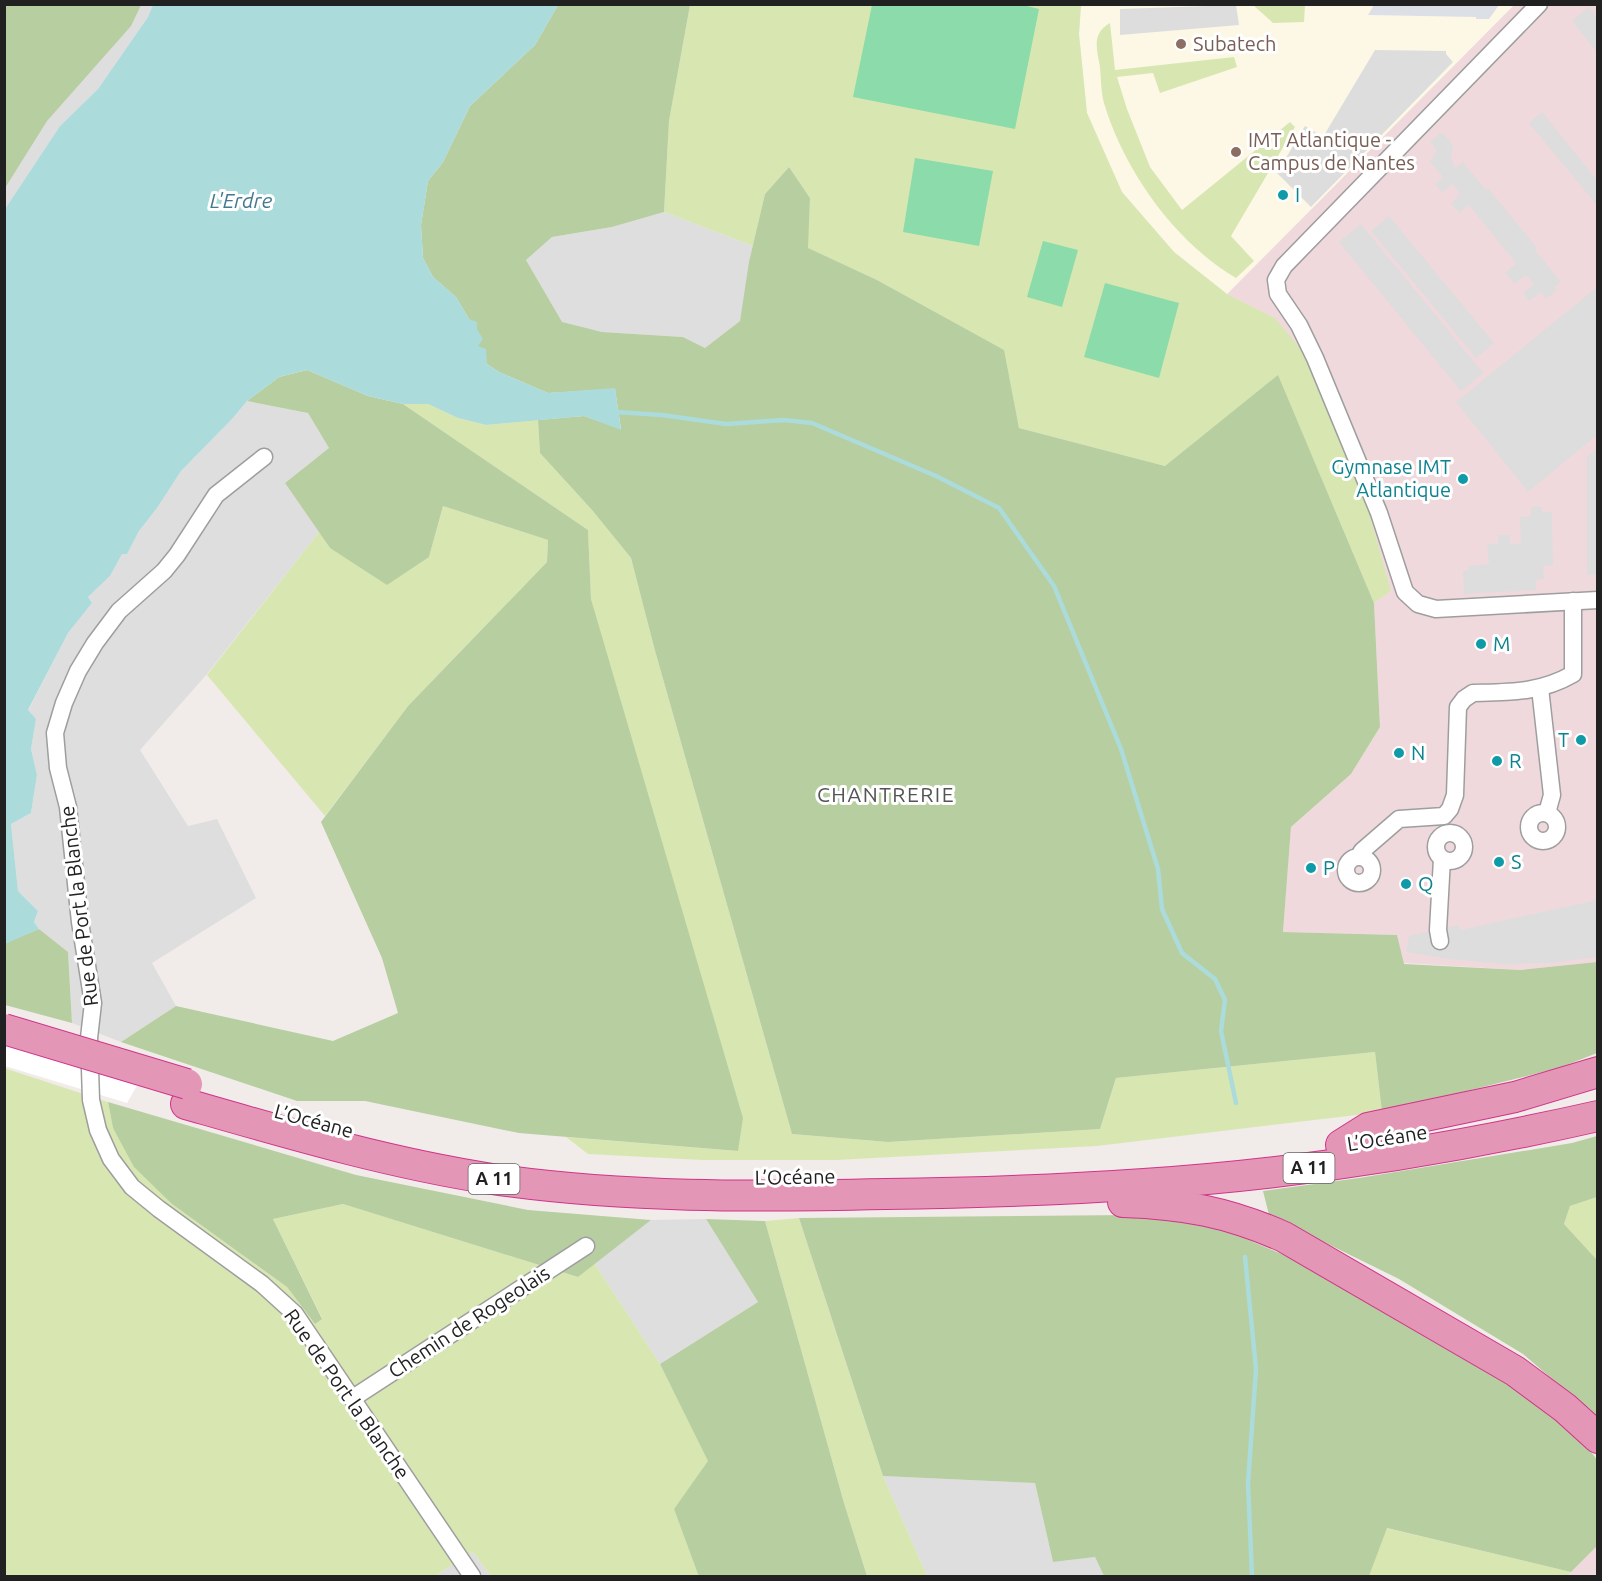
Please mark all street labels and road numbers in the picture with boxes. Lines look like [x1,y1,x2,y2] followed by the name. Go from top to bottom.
[55,804,102,1008] street label: Rue de Port la Blanche
[272,1099,356,1142] street label: L’Océane
[1345,1120,1429,1155] street label: L’Océane
[1284,1153,1334,1183] road number: A 11
[468,1164,520,1194] road number: A 11
[754,1164,836,1189] street label: L’Océane
[384,1261,554,1382] street label: Chemin de Rogeolais
[280,1304,415,1483] street label: Rue de Port la Blanche

